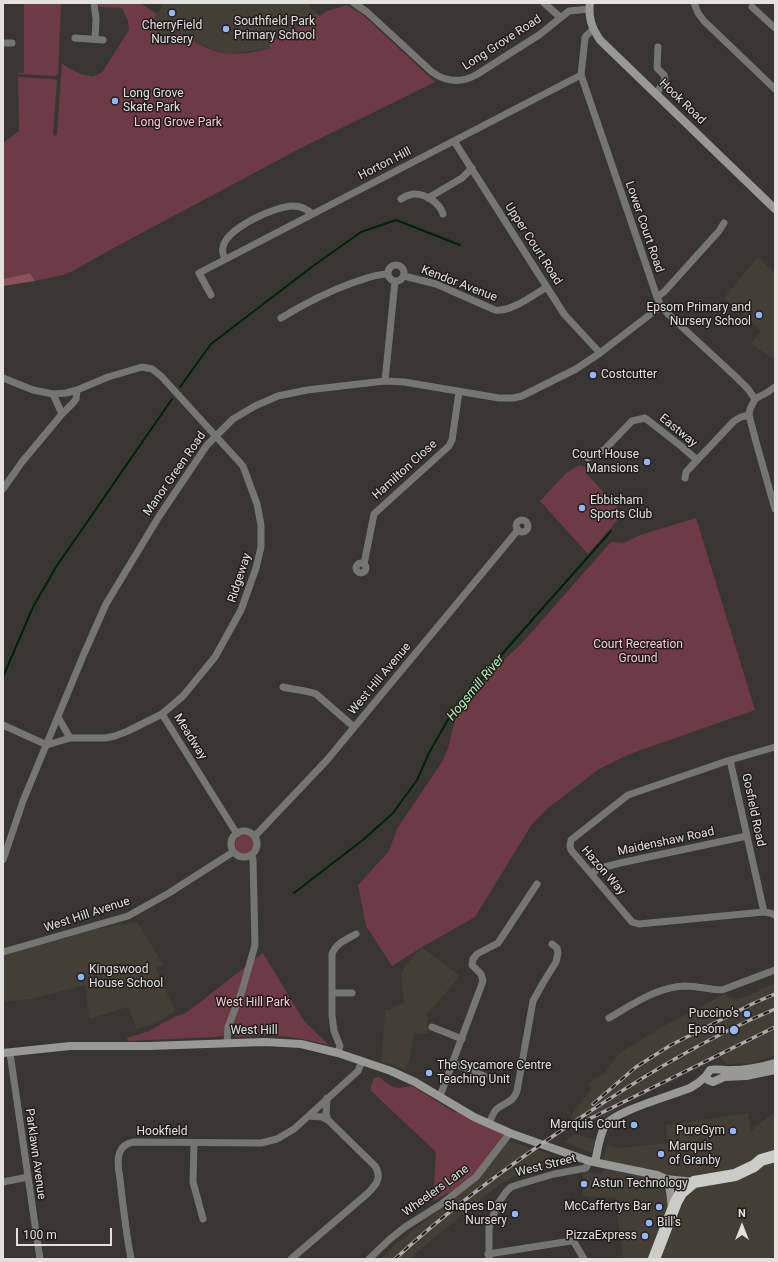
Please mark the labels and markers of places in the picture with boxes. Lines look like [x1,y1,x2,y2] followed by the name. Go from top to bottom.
[167,8,177,18] marker: CherryField Nursery
[234,15,315,43] place label: Southfield Park Primary School
[142,19,202,47] place label: CherryField Nursery
[221,24,231,34] marker: Southfield Park Primary School
[123,87,184,115] place label: Long Grove Skate Park
[110,96,120,106] marker: Long Grove Skate Park
[647,301,751,329] place label: Epsom Primary and Nursery School
[754,310,764,320] marker: Epsom Primary and Nursery School
[601,368,657,382] place label: Costcutter
[588,370,598,380] marker: Costcutter
[572,448,639,476] place label: Court House Mansions
[642,457,652,467] marker: Court House Mansions
[590,494,652,522] place label: Ebbisham Sports Club
[577,503,587,513] marker: Ebbisham Sports Club
[89,963,163,991] place label: Kingswood House School
[76,972,86,982] marker: Kingswood House School
[689,1007,739,1021] place label: Puccino's
[742,1009,752,1019] marker: Puccino's
[688,1023,725,1037] place label: Epsom
[728,1024,740,1036] marker: Epsom
[437,1059,551,1087] place label: The Sycamore Centre Teaching Unit
[424,1068,434,1078] marker: The Sycamore Centre Teaching Unit
[550,1118,626,1132] place label: Marquis Court
[629,1120,639,1130] marker: Marquis Court
[676,1124,725,1138] place label: PureGym
[728,1126,738,1136] marker: PureGym
[669,1140,721,1168] place label: Marquis of Granby
[656,1149,666,1159] marker: Marquis of Granby
[592,1177,688,1191] place label: Astun Technology
[579,1179,589,1189] marker: Astun Technology
[444,1200,507,1228] place label: Shapes Day Nursery
[564,1200,651,1214] place label: McCaffertys Bar
[654,1202,664,1212] marker: McCaffertys Bar
[510,1209,520,1219] marker: Shapes Day Nursery
[657,1216,681,1230] place label: Bill's
[644,1218,654,1228] marker: Bill's
[566,1229,637,1243] place label: PizzaExpress
[640,1231,650,1241] marker: PizzaExpress

